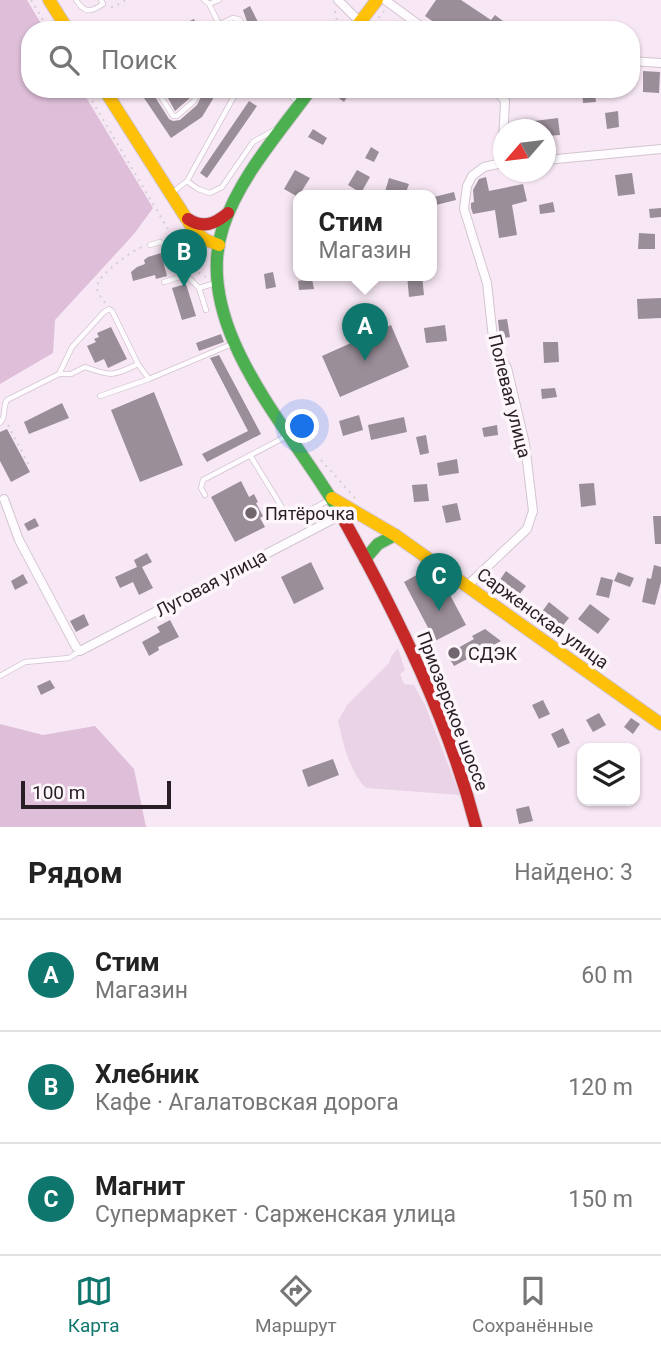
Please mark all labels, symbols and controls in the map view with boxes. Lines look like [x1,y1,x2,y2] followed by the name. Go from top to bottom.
[21,21,640,98] search box
[45,41,83,79] icon: search
[101,45,177,75] text: Поиск
[493,119,556,182] north arrow
[293,190,437,281] popup
[319,207,383,237] text: Стим
[161,229,207,287] pin: B
[319,237,411,264] text: Магазин
[342,303,388,361] pin: A
[484,332,536,460] street label: Полевая улица
[285,409,319,443] your location
[265,503,355,524] place label: Пятёрочка
[243,505,259,521] marker: Пятёрочка
[152,545,270,621] street label: Луговая улица
[416,553,462,611] pin: C
[473,563,613,673] street label: Сарженская улица
[413,628,493,794] street label: Приозерское шоссе
[468,643,517,664] place label: СДЭК
[446,645,462,661] marker: СДЭК
[577,743,640,806] map controls
[577,743,640,806] button: layers
[21,778,172,810] scale bar
[32,781,85,804] text: 100 m
[28,855,123,890] text: Рядом
[514,859,633,886] text: Найдено: 3
[95,947,160,977] text: Стим
[43,962,59,989] text: A
[581,962,633,989] text: 60 m
[95,977,188,1004] text: Магазин
[95,1059,199,1089] text: Хлебник
[44,1074,58,1101] text: B
[568,1074,633,1101] text: 120 m
[95,1089,399,1116] text: Кафе · Агалатовская дорога
[95,1171,185,1201] text: Магнит
[43,1186,59,1213] text: C
[568,1186,633,1213] text: 150 m
[95,1201,456,1228] text: Супермаркет · Сарженская улица
[68,1272,120,1337] tab: Карта
[255,1272,337,1337] tab: Маршрут
[472,1272,593,1337] tab: Сохранённые

